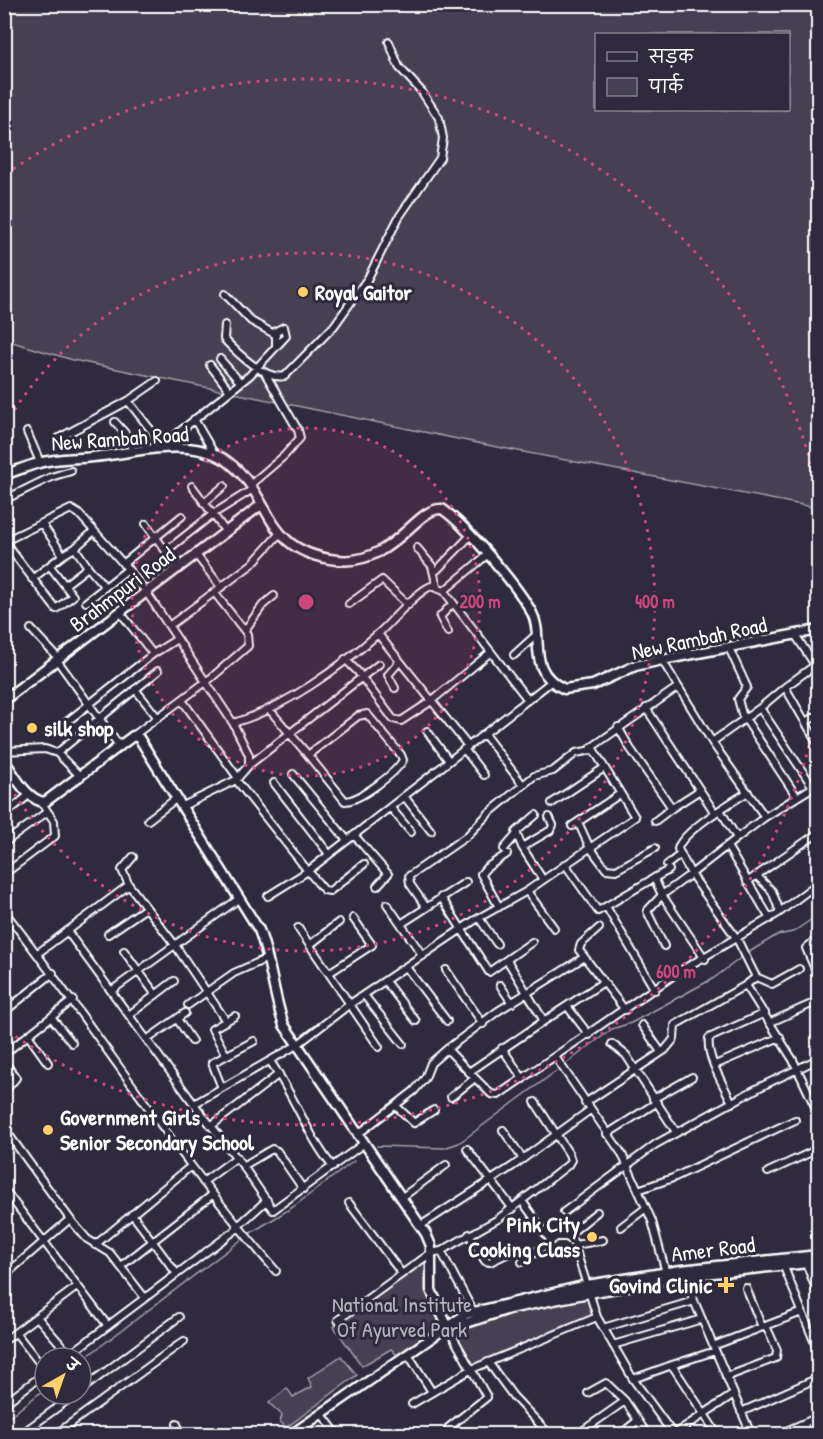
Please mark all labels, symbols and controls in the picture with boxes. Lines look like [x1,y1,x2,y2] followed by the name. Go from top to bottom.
[595,33,790,111] legend
[648,44,694,69] text: सड़क
[648,73,684,99] text: पार्क
[315,277,412,308] place label: Royal Gaitor
[296,285,310,299] marker: Royal Gaitor
[50,418,190,458] street label: New Rambah Road
[63,539,181,639] street label: Brahmpuri Road
[460,589,500,614] text: 200 m
[635,589,675,614] text: 400 m
[296,592,316,612] centre of rings
[629,609,770,667] street label: New Rambah Road
[44,713,114,744] place label: silk shop
[25,721,39,735] marker: silk shop
[656,959,696,984] text: 600 m
[60,1102,255,1158] place label: Government Girls Senior Secondary School
[41,1123,55,1137] marker: Government Girls Senior Secondary School
[468,1209,581,1265] place label: Pink City Cooking Class
[669,1229,757,1269] street label: Amer Road
[585,1230,599,1244] marker: Pink City Cooking Class
[609,1270,712,1300] place label: Govind Clinic
[717,1276,735,1294] marker: Govind Clinic
[332,1289,472,1344] park label: National Institute Of Ayurved Park
[33,1346,93,1406] north arrow
[60,1351,85,1377] text: उ

